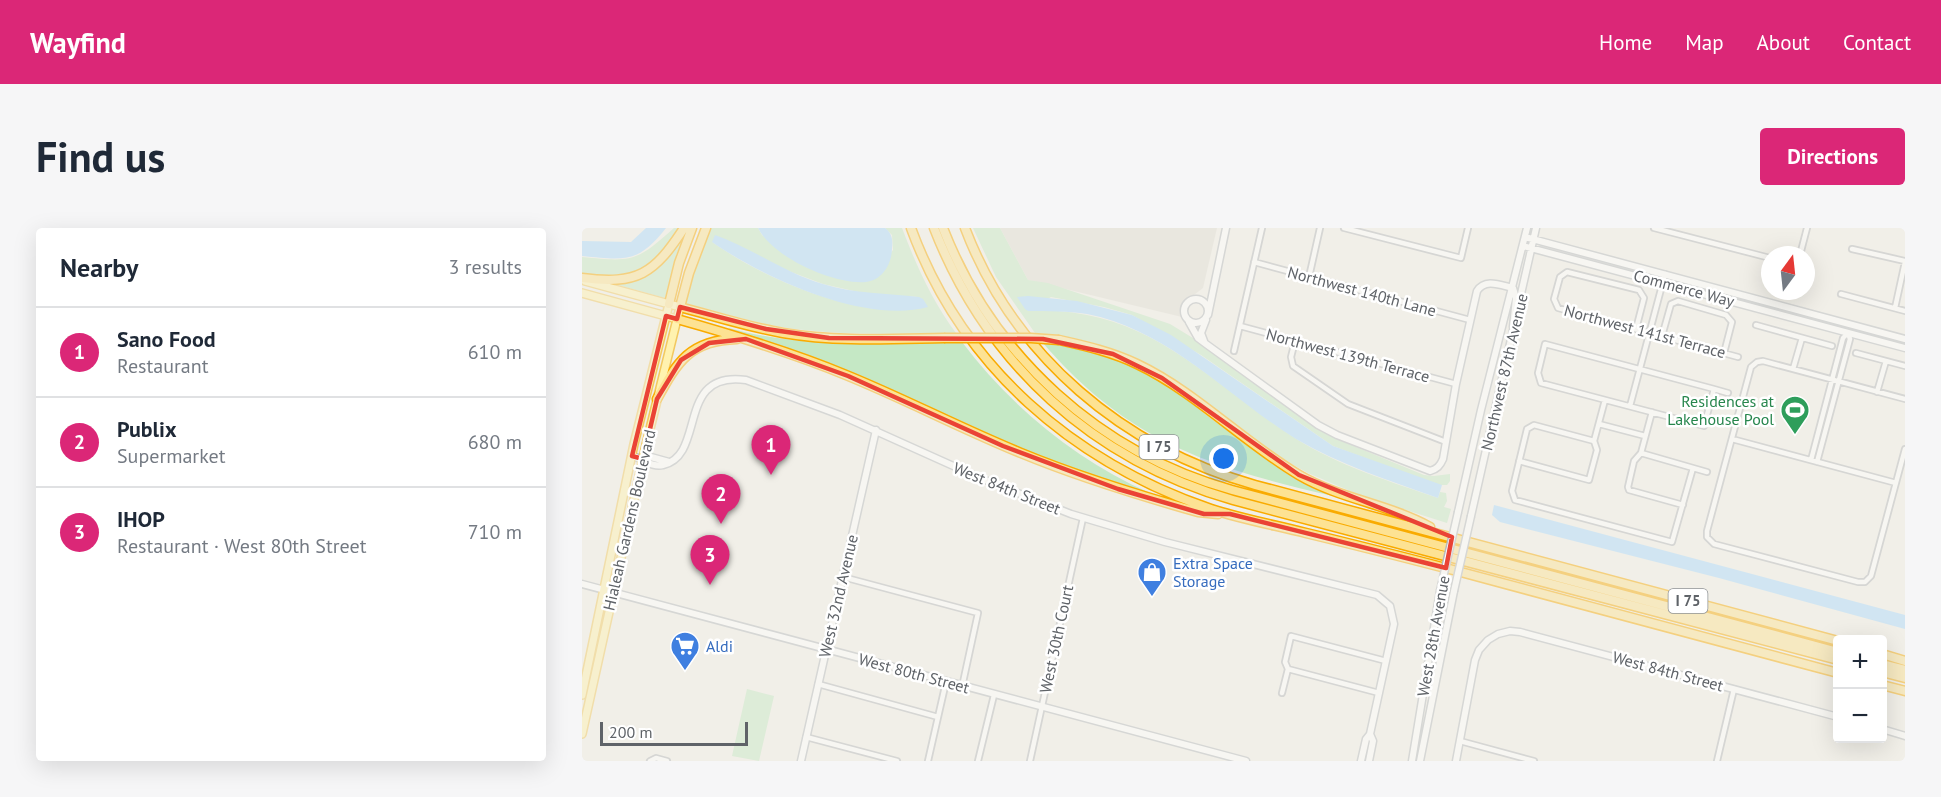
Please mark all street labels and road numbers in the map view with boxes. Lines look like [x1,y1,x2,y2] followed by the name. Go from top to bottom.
[1286,262,1438,320] street label: Northwest 140th Lane
[1631,265,1737,311] street label: Commerce Way
[1476,292,1532,452] street label: Northwest 87th Avenue
[1562,300,1728,362] street label: Northwest 141st Terrace
[1264,324,1432,386] street label: Northwest 139th Terrace
[598,428,660,612] street label: Hialeah Gardens Boulevard
[1140,435,1178,459] road number: I 75
[950,457,1064,519] street label: West 84th Street
[814,533,862,659] street label: West 32nd Avenue
[1413,574,1453,698] street label: West 28th Avenue
[1035,582,1077,695] street label: West 30th Court
[1668,589,1708,613] road number: I 75
[1610,647,1726,696] street label: West 84th Street
[856,649,972,698] street label: West 80th Street

